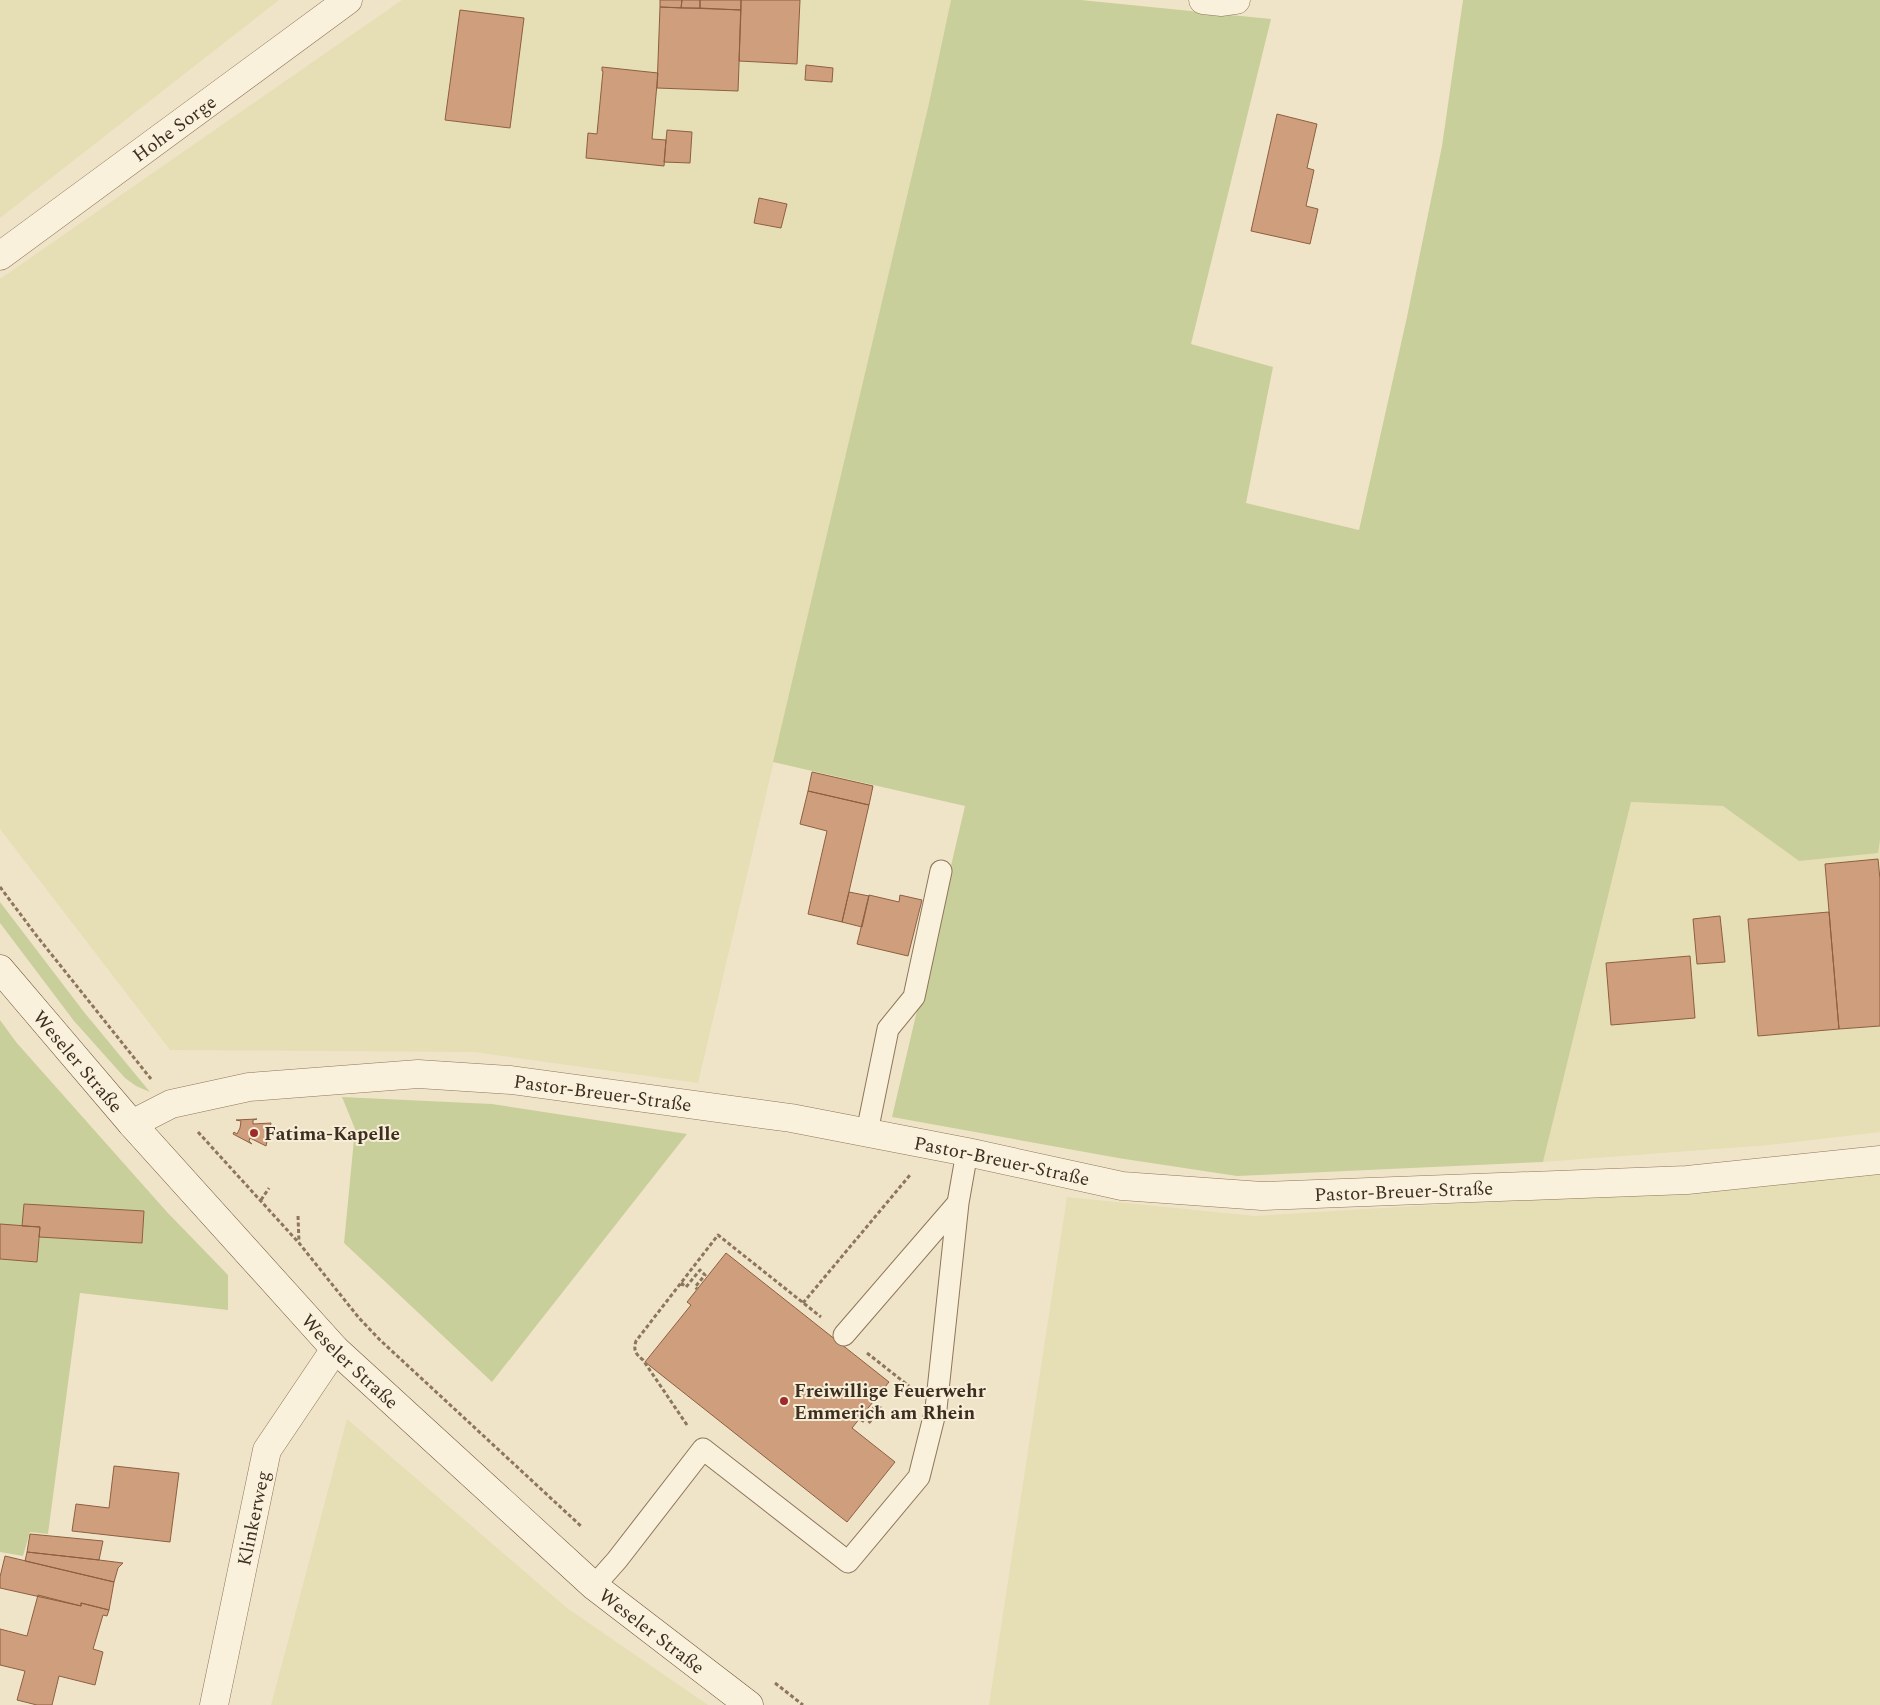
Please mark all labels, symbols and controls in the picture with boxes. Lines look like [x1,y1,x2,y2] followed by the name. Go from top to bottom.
[127,88,223,170] street label: Hohe Sorge
[25,1004,129,1120] street label: Weseler Straße
[512,1068,693,1120] street label: Pastor-Breuer-Straße
[264,1120,400,1149] place label: Fatima-Kapelle
[248,1127,260,1139] marker: Fatima-Kapelle
[911,1129,1092,1194] street label: Pastor-Breuer-Straße
[1314,1174,1494,1210] street label: Pastor-Breuer-Straße
[294,1308,405,1417] street label: Weseler Straße
[794,1377,987,1428] place label: Freiwillige Feuerwehr Emmerich am Rhein
[778,1395,790,1407] marker: Freiwillige Feuerwehr Emmerich am Rhein
[230,1468,278,1569] street label: Klinkerweg
[592,1582,710,1682] street label: Weseler Straße

